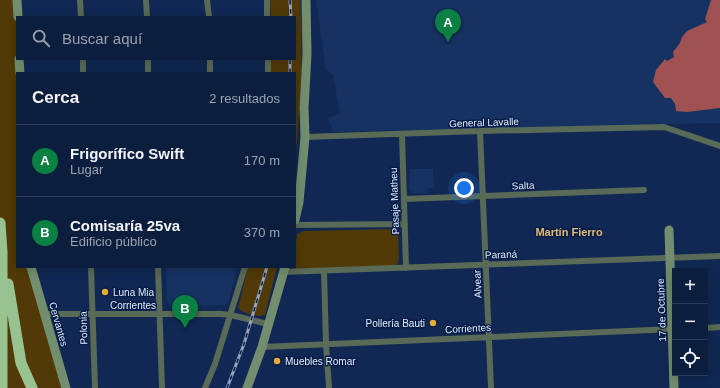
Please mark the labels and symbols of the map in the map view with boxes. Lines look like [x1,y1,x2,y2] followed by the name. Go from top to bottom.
[435,9,461,42] pin: A
[449,116,520,129] street label: General Lavalle
[388,167,401,235] street label: Pasaje Matheu
[454,178,474,198] your location
[511,180,535,191] street label: Salta
[535,226,603,238] district label: Martín Fierro
[485,248,518,261] street label: Paraná
[471,269,483,298] street label: Alvear
[655,278,668,342] street label: 17 de Octubre
[100,287,110,297] marker: Luna Mia
[113,287,155,298] place label: Luna Mia
[172,295,198,328] pin: B
[110,300,156,311] street label: Corrientes
[47,301,70,348] street label: Cervantes
[78,311,89,345] street label: Polonia
[366,318,425,329] place label: Pollería Bauti
[428,318,438,328] marker: Pollería Bauti
[445,322,491,335] street label: Corrientes
[272,356,282,366] marker: Muebles Romar
[285,356,356,367] place label: Muebles Romar

